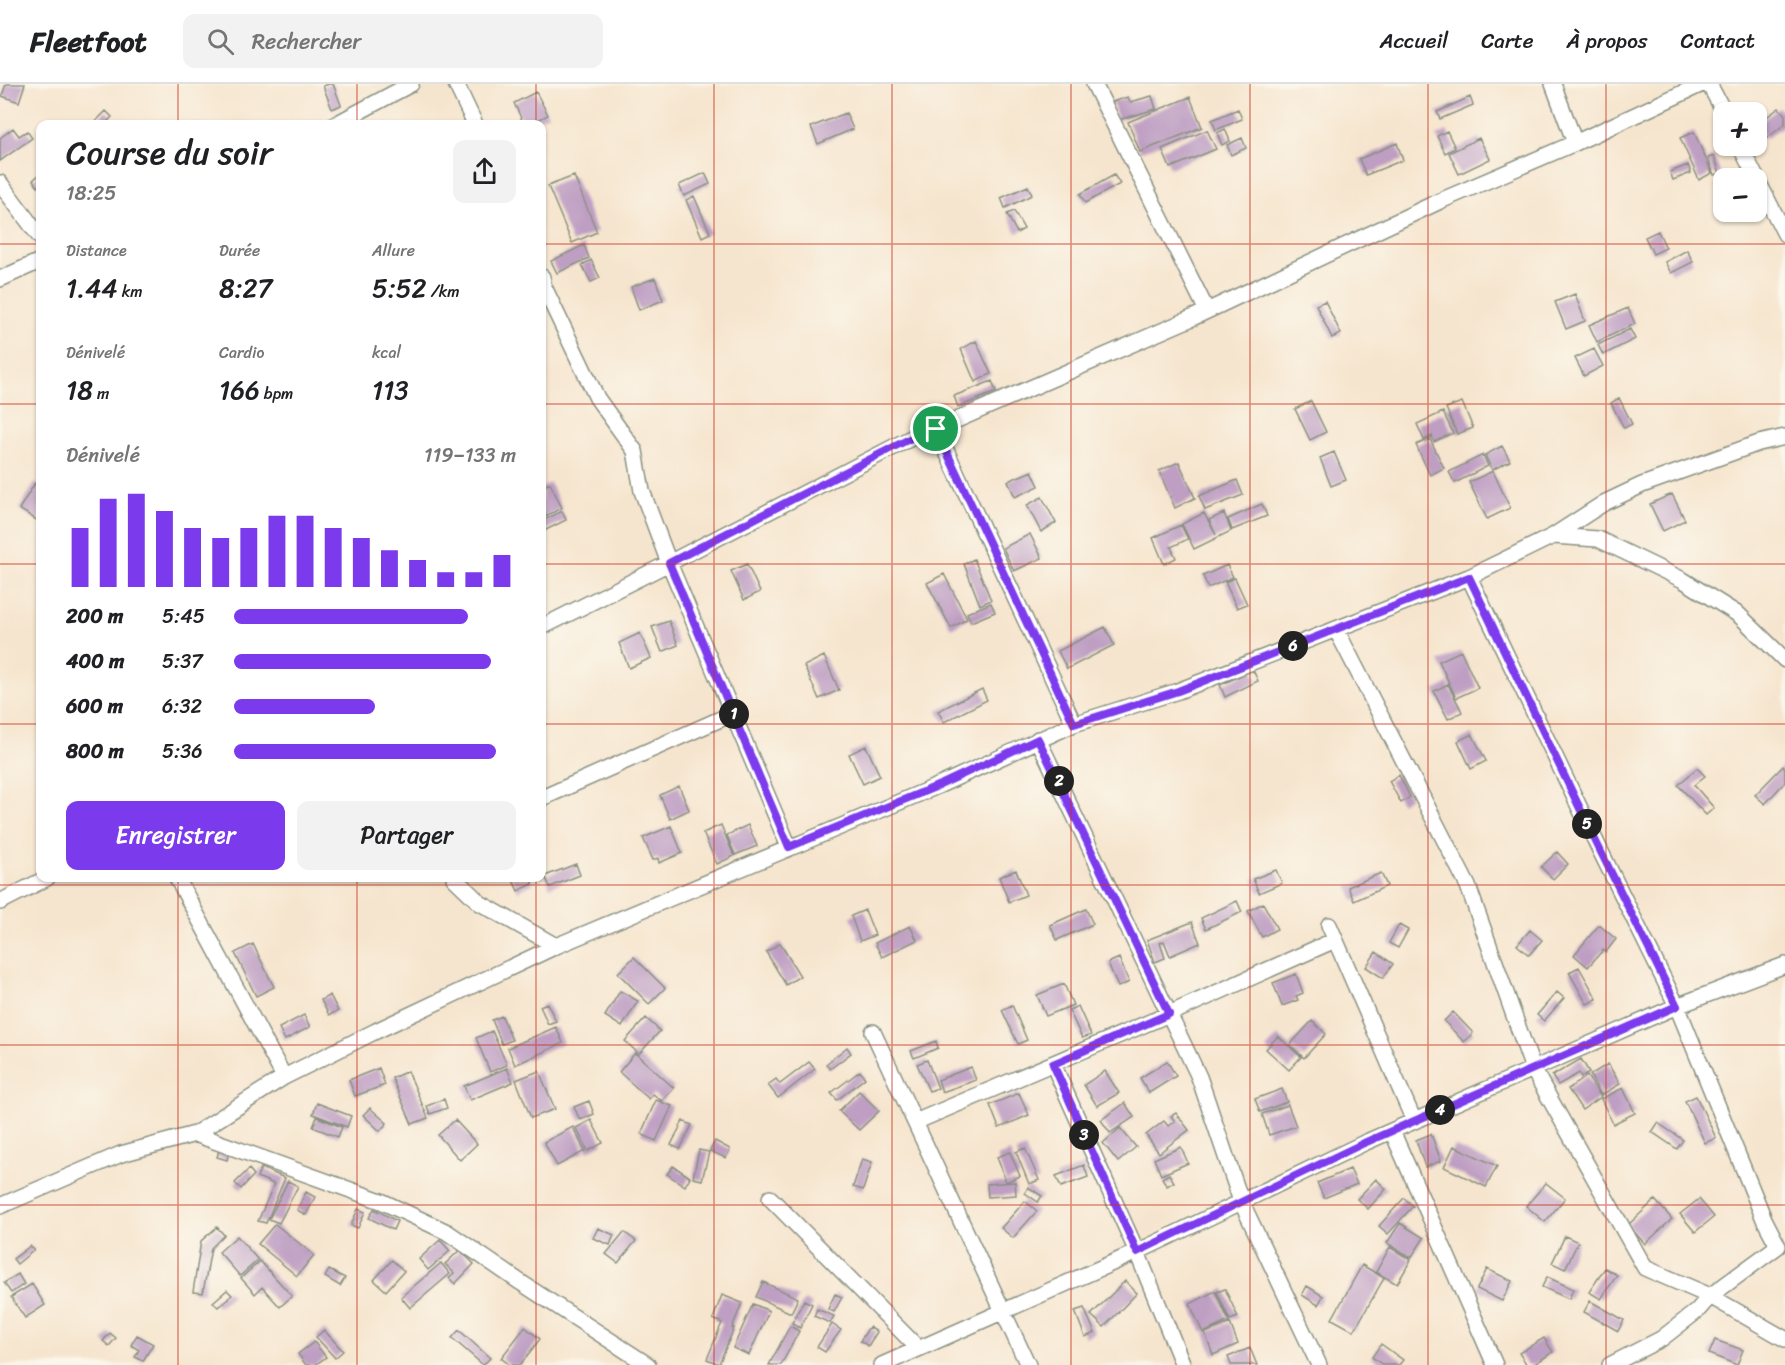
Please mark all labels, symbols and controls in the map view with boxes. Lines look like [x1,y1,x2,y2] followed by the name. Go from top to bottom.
[183,14,603,68] search box
[30,17,147,66] text: Fleetfoot
[252,22,361,61] text: Rechercher
[1380,22,1448,60] text: Accueil
[1481,22,1534,60] text: Carte
[1567,22,1648,60] text: À propos
[1681,22,1755,60] text: Contact
[204,25,237,58] icon: search
[1713,102,1767,222] map controls
[1713,102,1767,156] button: +
[66,124,272,182] text: Course du soir
[453,140,516,203] button: share
[1713,168,1767,222] button: −
[66,176,116,211] text: 18:25
[66,236,127,265] text: Distance
[219,236,260,265] text: Durée
[372,236,415,265] text: Allure
[66,265,118,311] text: 1.44
[219,265,272,311] text: 8:27
[372,265,427,311] text: 5:52
[118,277,142,306] text: km
[427,277,460,306] text: /km
[66,338,125,367] text: Dénivelé
[219,338,264,367] text: Cardio
[372,338,401,367] text: kcal
[66,367,93,413] text: 18
[219,367,260,413] text: 166
[372,367,409,413] text: 113
[93,379,109,408] text: m
[260,379,293,408] text: bpm
[910,403,961,454] pin
[919,412,952,445] icon: arrive
[66,438,140,473] text: Dénivelé
[424,438,516,473] text: 119–133 m
[66,599,123,634] text: 200 m
[162,599,205,634] text: 5:45
[1278,631,1308,661] pin: 6
[1288,631,1298,660] text: 6
[66,644,124,679] text: 400 m
[162,644,203,679] text: 5:37
[66,689,123,724] text: 600 m
[162,689,202,724] text: 6:32
[719,699,749,729] pin: 1
[731,699,737,728] text: 1
[66,734,124,769] text: 800 m
[162,734,203,769] text: 5:36
[1044,766,1074,796] pin: 2
[1054,766,1064,795] text: 2
[66,801,285,870] button: Enregistrer
[297,801,516,870] button: Partager
[1572,809,1602,839] pin: 5
[1582,809,1592,838] text: 5
[1425,1095,1455,1125] pin: 4
[1435,1095,1445,1124] text: 4
[1069,1120,1099,1150] pin: 3
[1080,1120,1088,1149] text: 3

